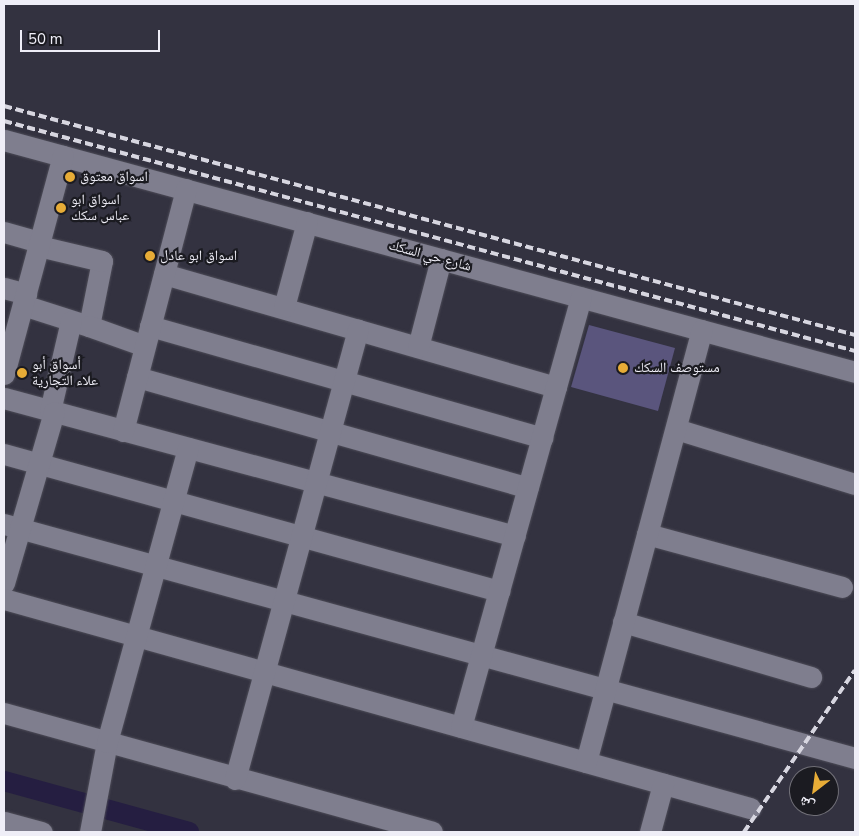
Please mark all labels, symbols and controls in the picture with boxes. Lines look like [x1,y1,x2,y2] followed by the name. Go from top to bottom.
[22,20,162,52] scale bar
[28,29,63,49] text: 50 m
[80,169,148,185] place label: اسواق معتوق
[64,171,76,183] marker: اسواق معتوق
[71,192,129,224] place label: اسواق ابو عباس سكك
[55,202,67,214] marker: اسواق ابو عباس سكك
[387,237,473,275] street label: شارع حي السكك
[160,248,237,264] place label: اسواق ابو عادل
[144,250,156,262] marker: اسواق ابو عادل
[32,357,98,390] place label: أسواق أبو علاء التجارية
[634,360,720,376] place label: مستوصف السكك
[616,361,630,375] marker: مستوصف السكك
[16,367,28,379] marker: أسواق أبو علاء التجارية
[789,766,839,816] north arrow
[796,792,818,816] text: ش

